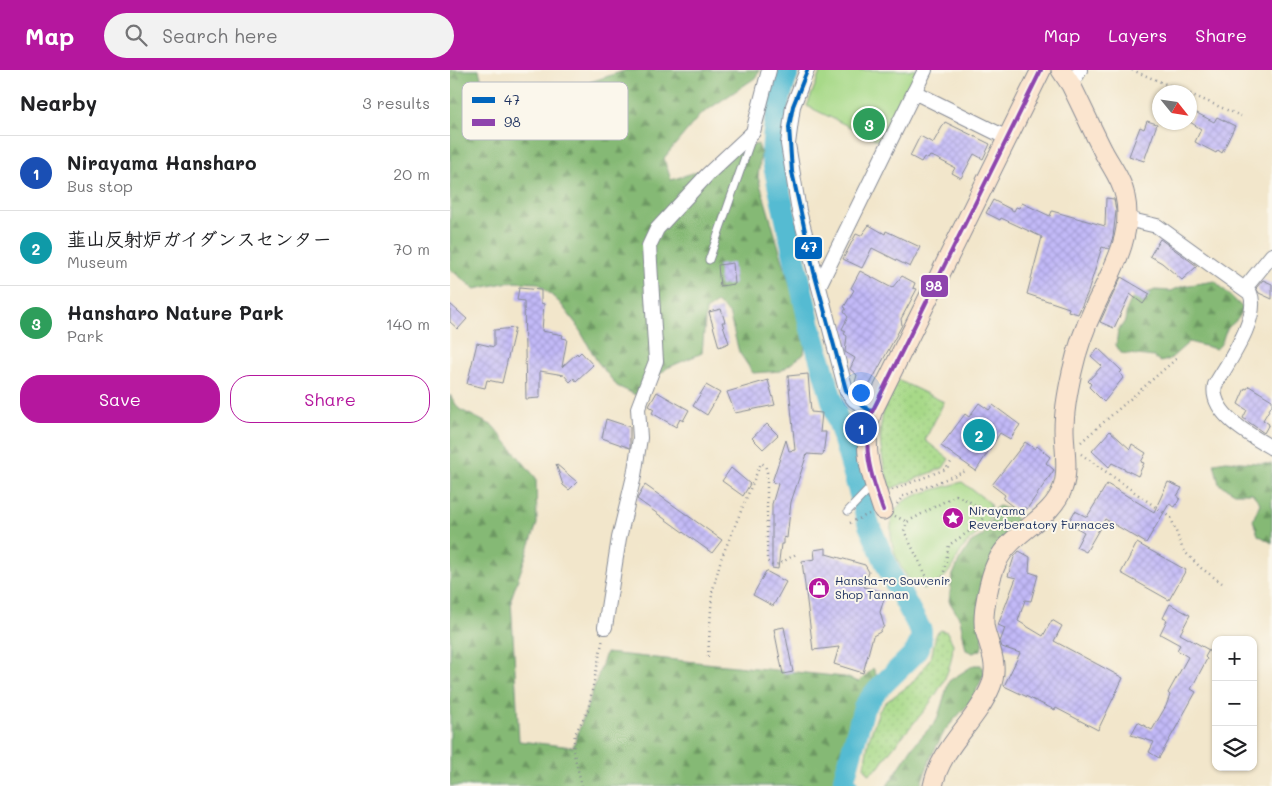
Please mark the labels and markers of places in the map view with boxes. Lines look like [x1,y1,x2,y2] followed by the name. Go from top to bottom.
[853,105,885,143] pin: 3
[845,409,877,447] pin: 1
[963,416,995,454] pin: 2
[969,502,1115,532] place label: Nirayama Reverberatory Furnaces
[941,506,965,530] place icon: Nirayama Reverberatory Furnaces
[835,572,950,602] place label: Hansha-ro Souvenir Shop Tannan
[807,576,831,600] shop icon: Hansha-ro Souvenir Shop Tannan

